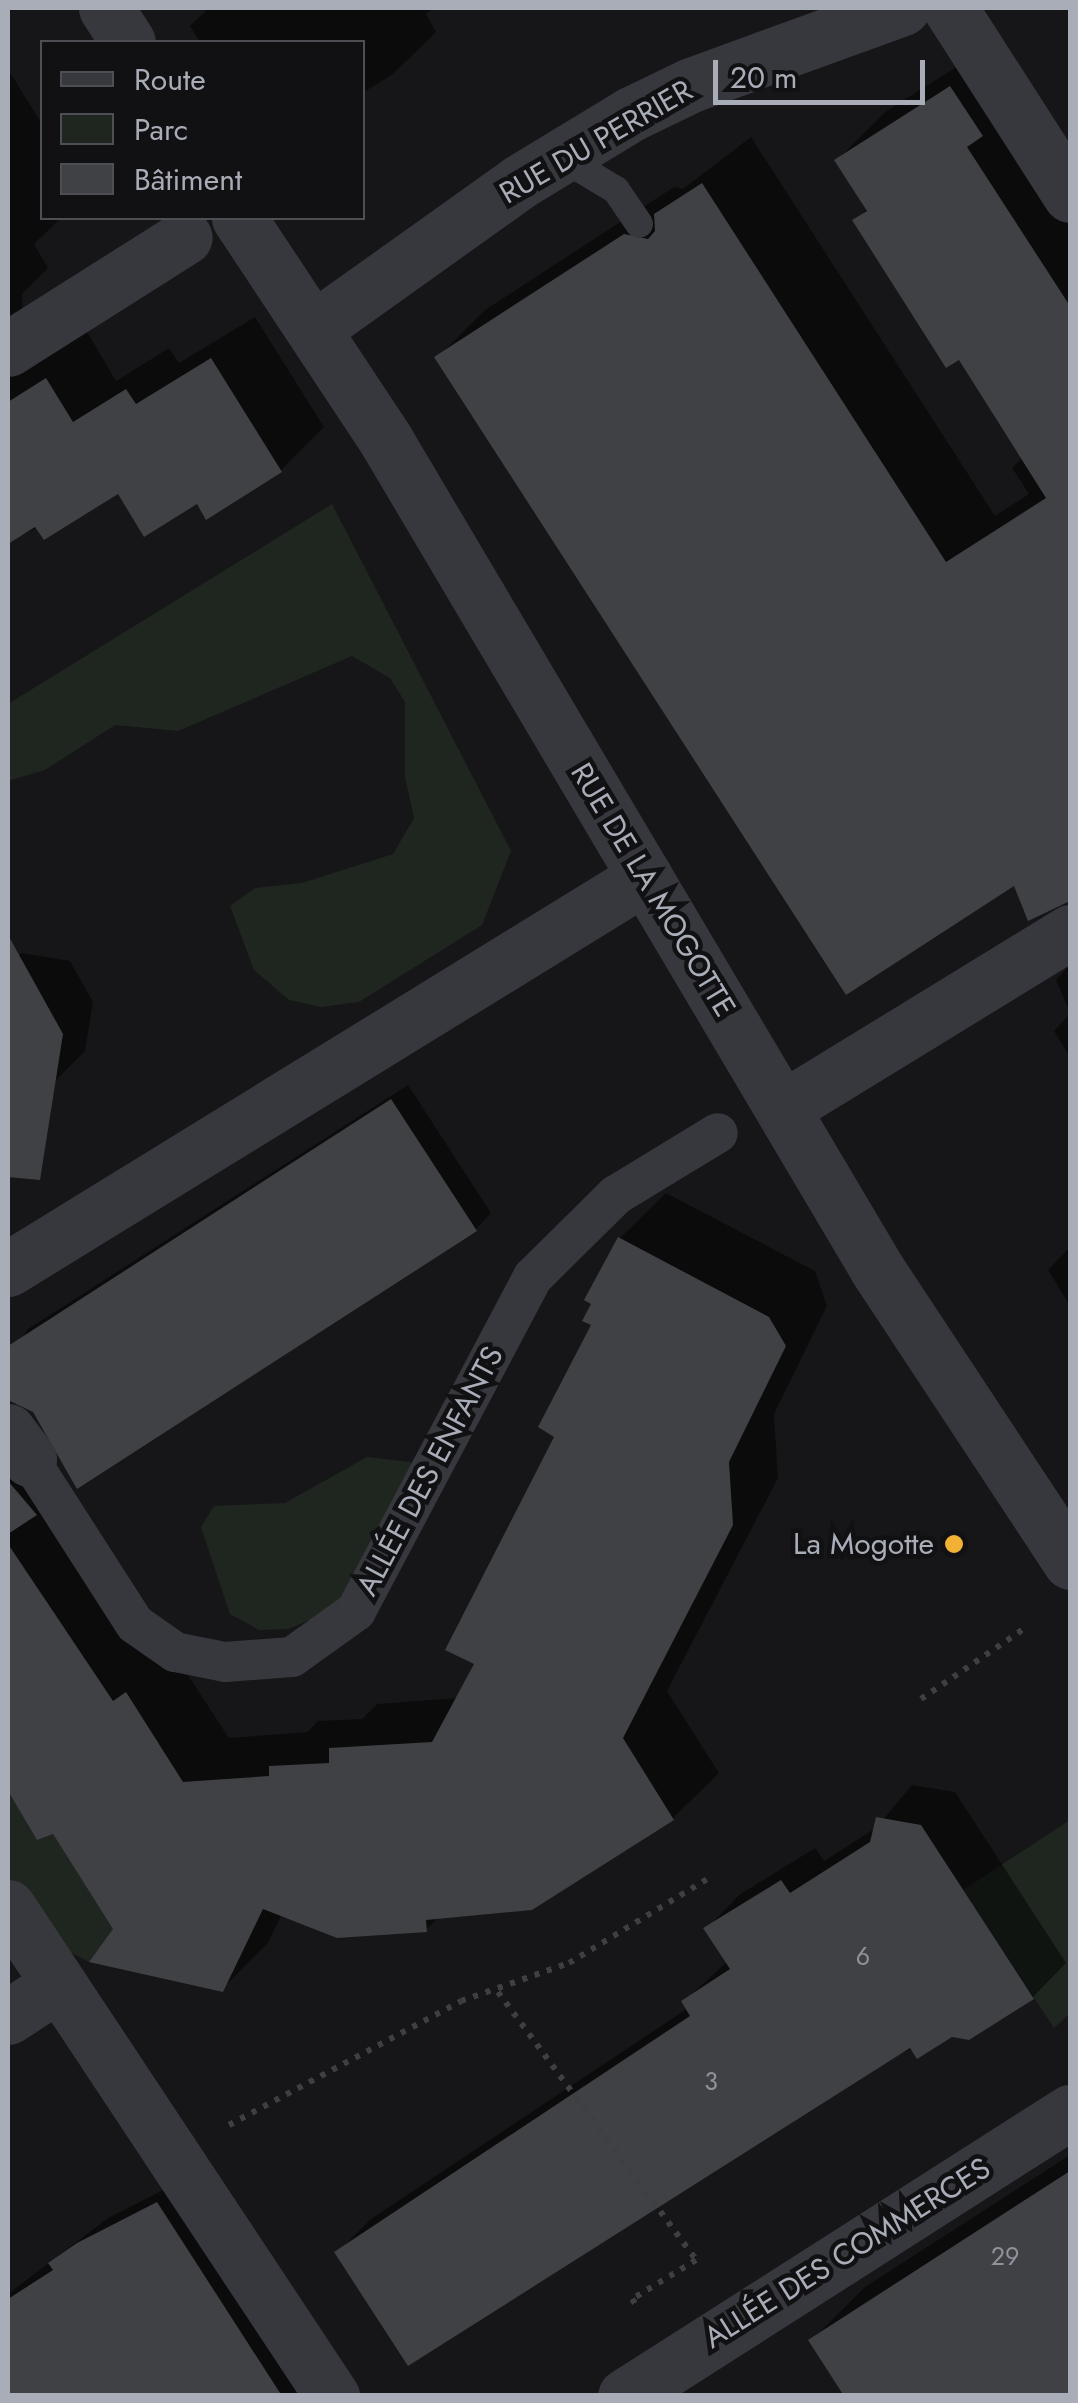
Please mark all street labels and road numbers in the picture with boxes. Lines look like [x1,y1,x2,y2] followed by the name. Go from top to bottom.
[493,72,699,212] street label: RUE DU PERRIER
[563,757,743,1023] street label: RUE DE LA MOGOTTE
[349,1340,511,1602] street label: ALLÉE DES ENFANTS
[697,2150,997,2356] street label: ALLÉE DES COMMERCES

